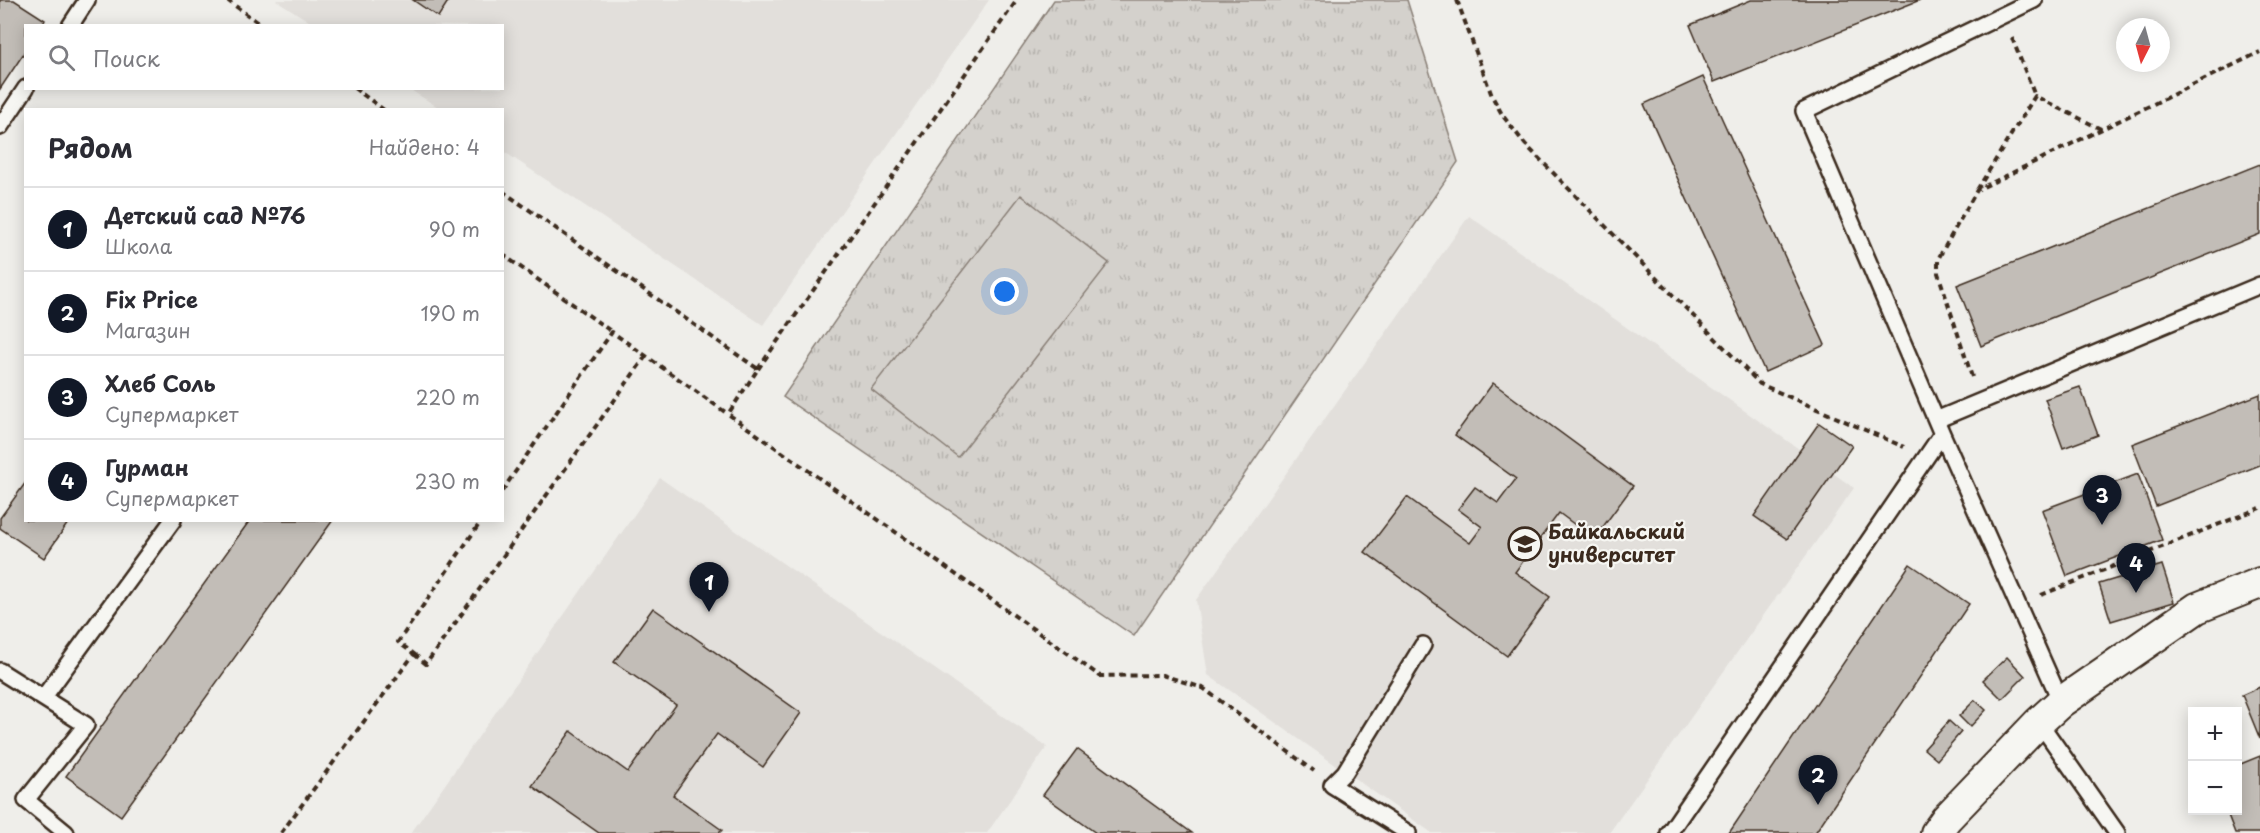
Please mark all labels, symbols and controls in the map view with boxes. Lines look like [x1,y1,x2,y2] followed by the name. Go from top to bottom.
[2116,18,2170,72] north arrow
[24,24,504,90] search box
[45,41,78,74] icon: search
[93,41,160,74] text: Поиск
[48,128,133,167] text: Рядом
[369,132,480,162] text: Найдено: 4
[105,198,305,231] text: Детский сад №76
[63,214,72,244] text: 1
[429,214,480,244] text: 90 m
[105,231,172,261] text: Школа
[990,277,1019,306] your location
[105,282,198,315] text: Fix Price
[60,298,75,328] text: 2
[421,298,480,328] text: 190 m
[105,315,191,345] text: Магазин
[105,366,216,399] text: Хлеб Соль
[61,382,74,412] text: 3
[416,382,480,412] text: 220 m
[105,399,238,429] text: Супермаркет
[105,450,189,483] text: Гурман
[61,466,74,496] text: 4
[415,466,480,496] text: 230 m
[2082,476,2122,525] pin: 3
[105,483,238,513] text: Супермаркет
[1548,516,1685,569] place label: Байкальский университет
[1507,526,1543,562] school or university icon: Байкальский университет
[2116,544,2156,593] pin: 4
[690,562,728,612] pin: 1
[2188,707,2242,815] map controls
[2188,707,2242,761] button: +
[1798,756,1838,805] pin: 2
[2188,761,2242,815] button: −

